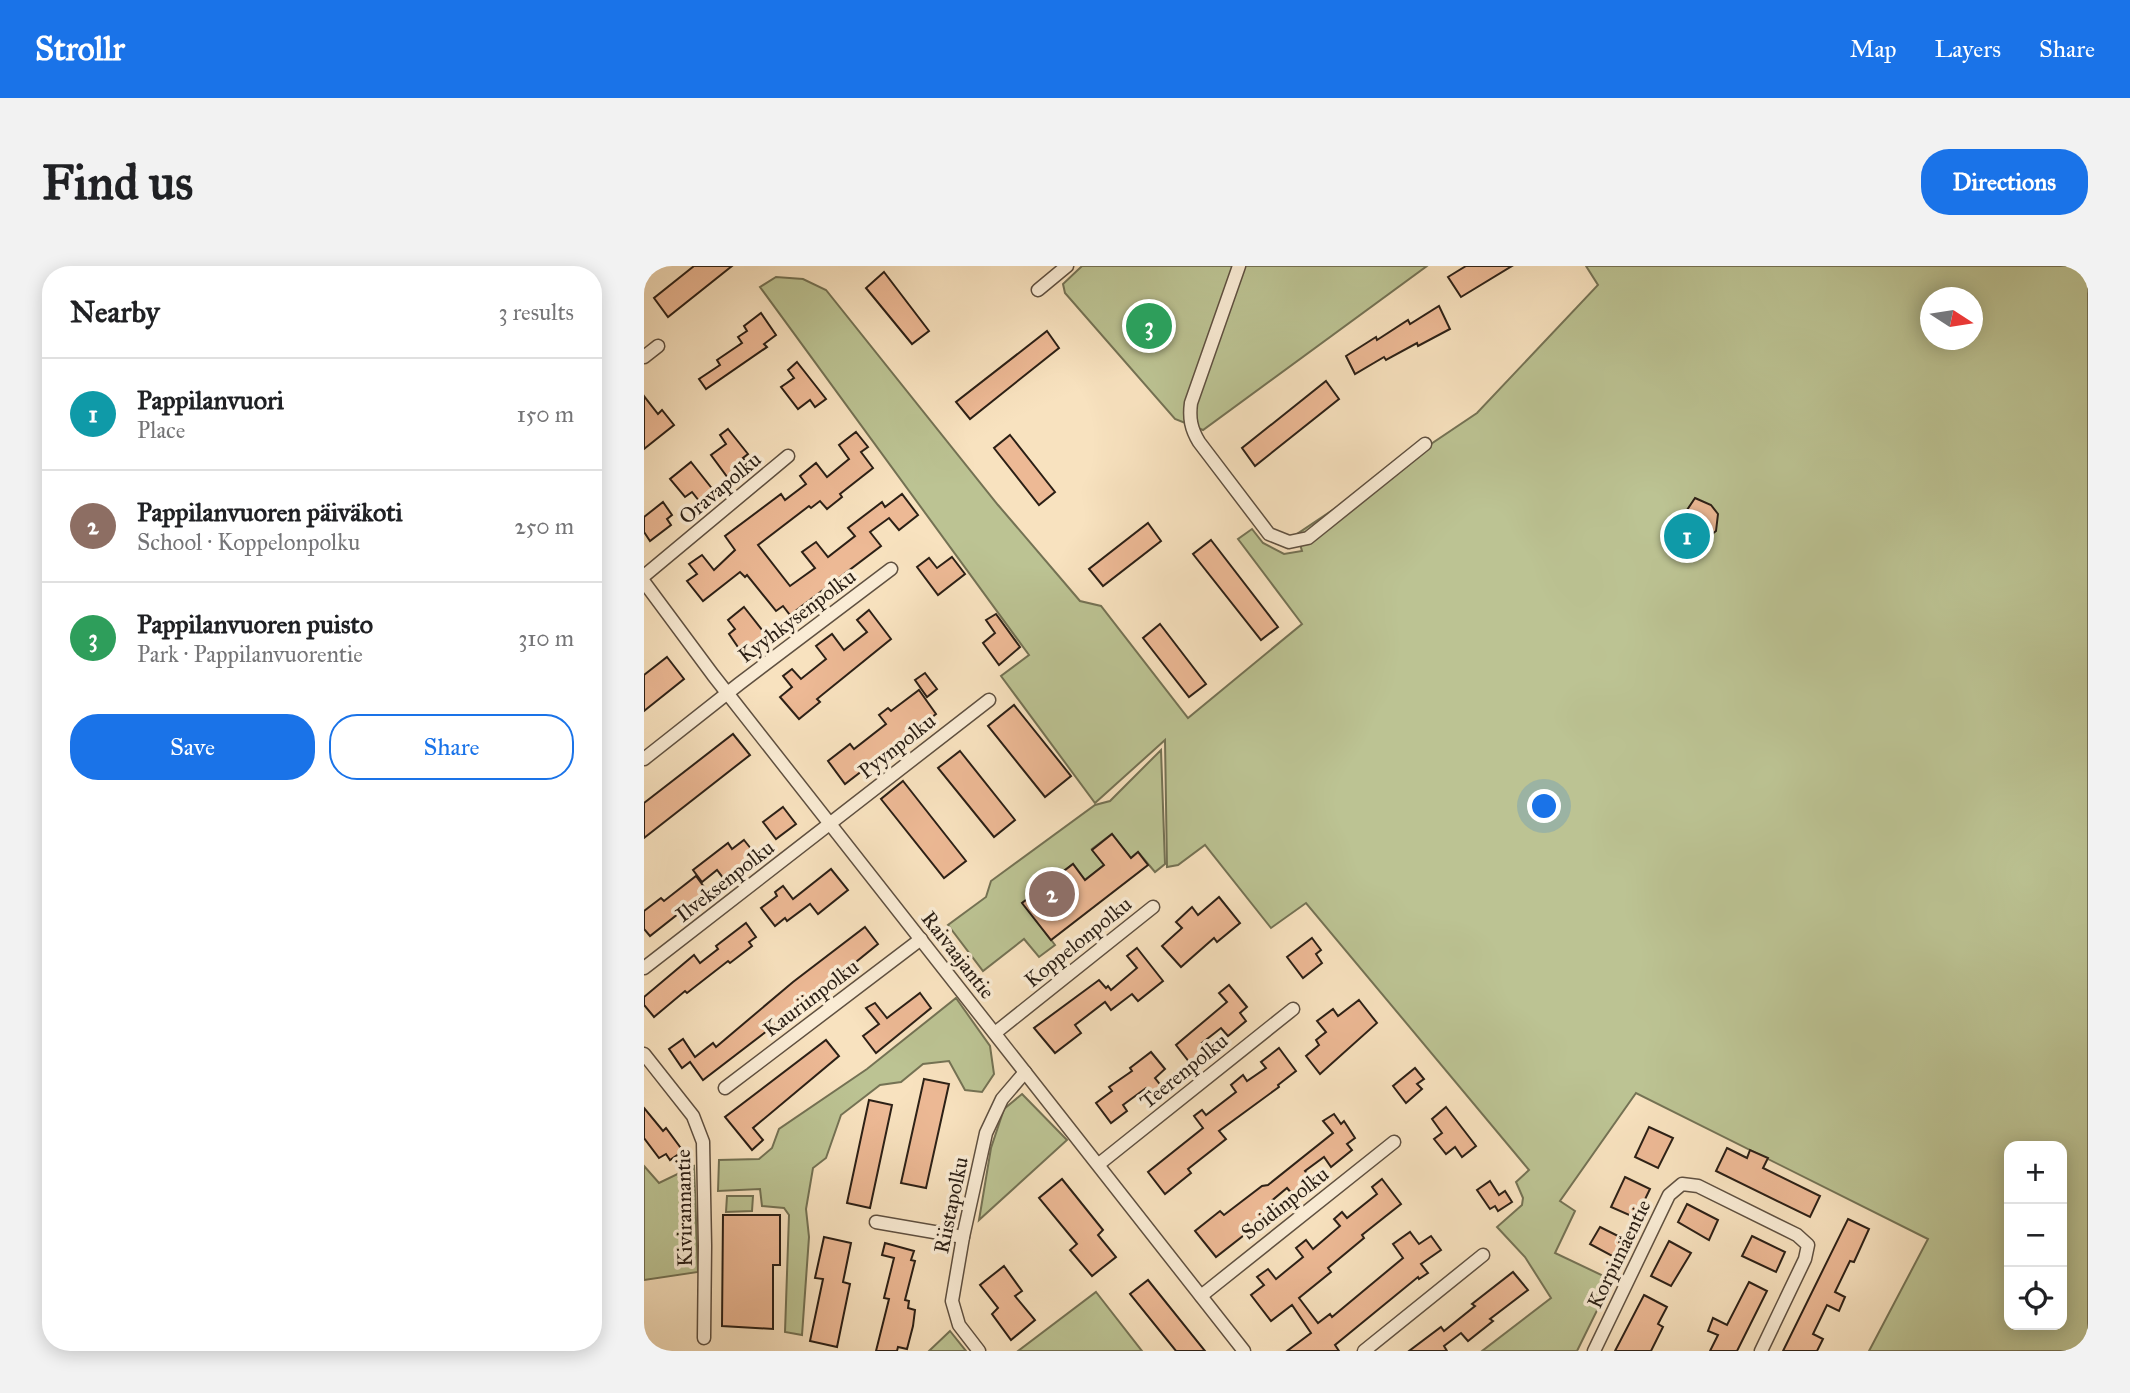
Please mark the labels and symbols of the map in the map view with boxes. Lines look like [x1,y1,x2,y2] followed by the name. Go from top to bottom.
[1920,287,1983,350] north arrow
[1126,300,1172,352] pin: 3
[674,446,766,530] street label: Oravapolku
[1664,510,1710,562] pin: 1
[733,563,861,669] street label: Kyyhkysenpolku
[853,708,941,784] street label: Pyynpolku
[1527,789,1561,823] your location
[670,834,780,928] street label: Ilveksenpolku
[1029,868,1075,920] pin: 2
[1019,891,1137,993] street label: Koppelonpolku
[916,906,1000,1004] street label: Raivaajantie
[758,953,864,1043] street label: Kauriinpolku
[1135,1028,1233,1114] street label: Teerenpolku
[670,1149,698,1267] street label: Kivirannantie
[928,1154,974,1256] street label: Riistapolku
[1236,1161,1334,1245] street label: Soidinpolku
[1581,1195,1657,1313] street label: Korpimäentie

